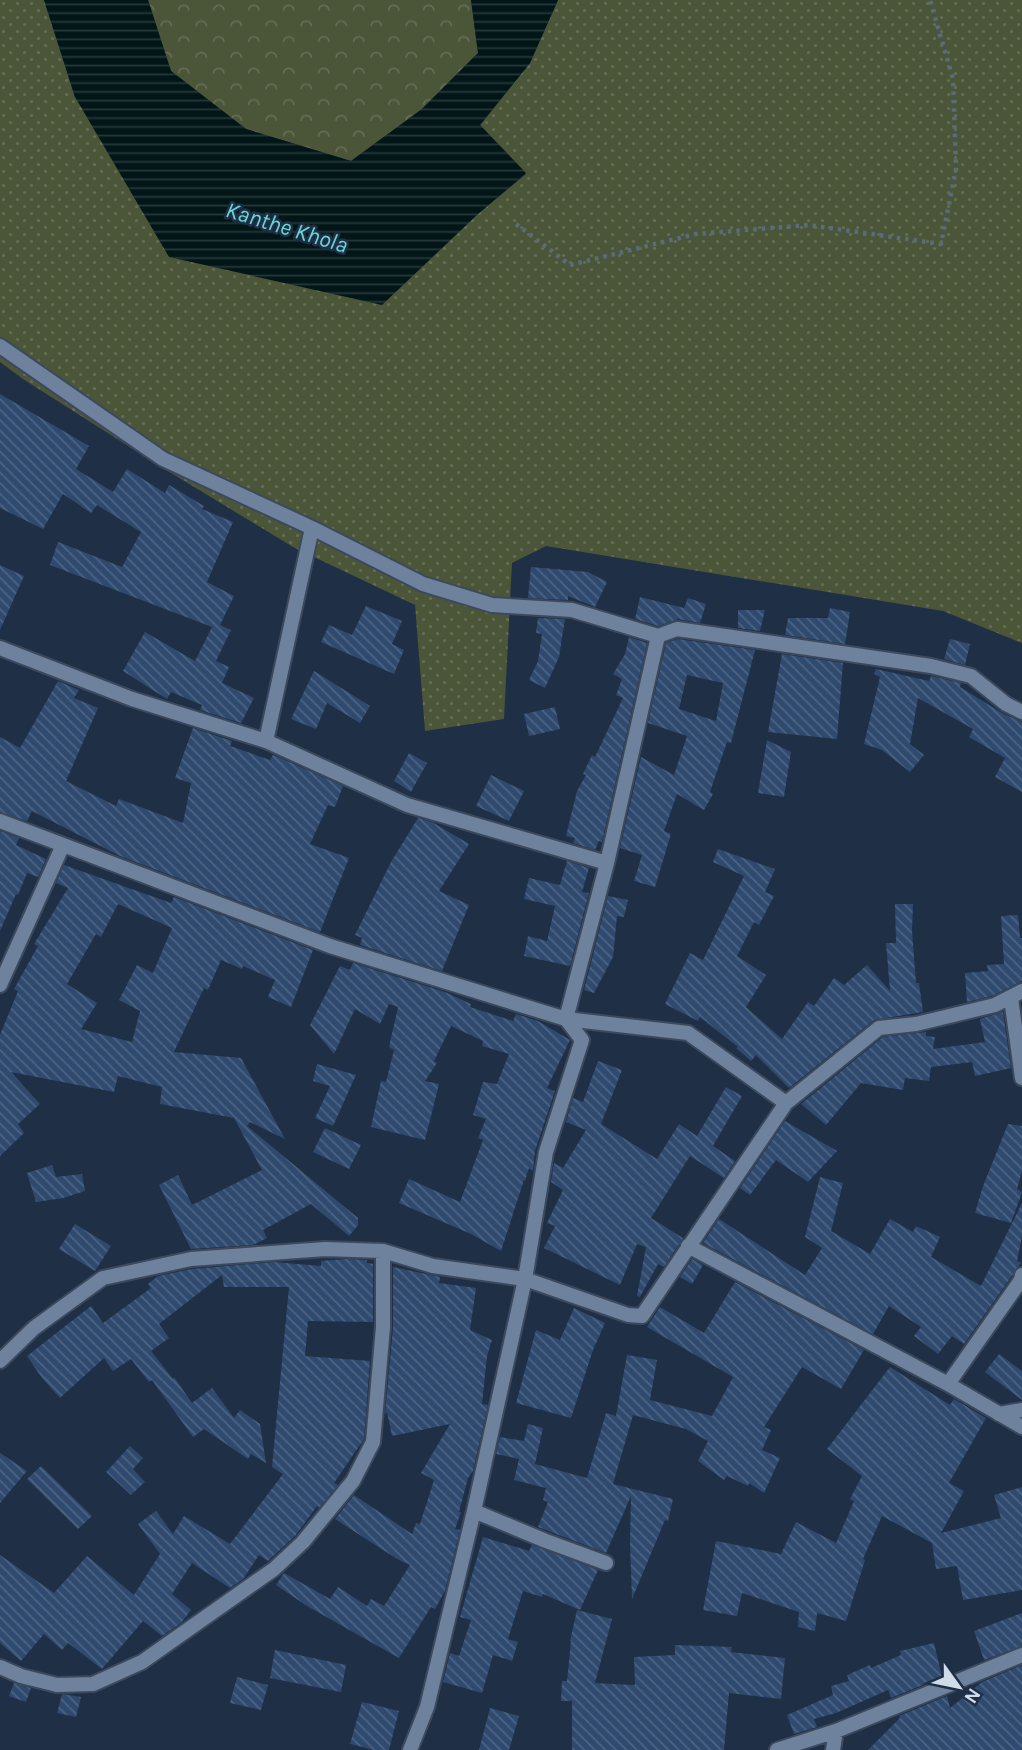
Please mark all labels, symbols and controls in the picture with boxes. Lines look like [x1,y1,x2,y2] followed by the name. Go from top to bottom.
[222,196,351,259] water label: Kanthe Khola
[924,1652,994,1722] north arrow
[959,1684,985,1707] text: N

